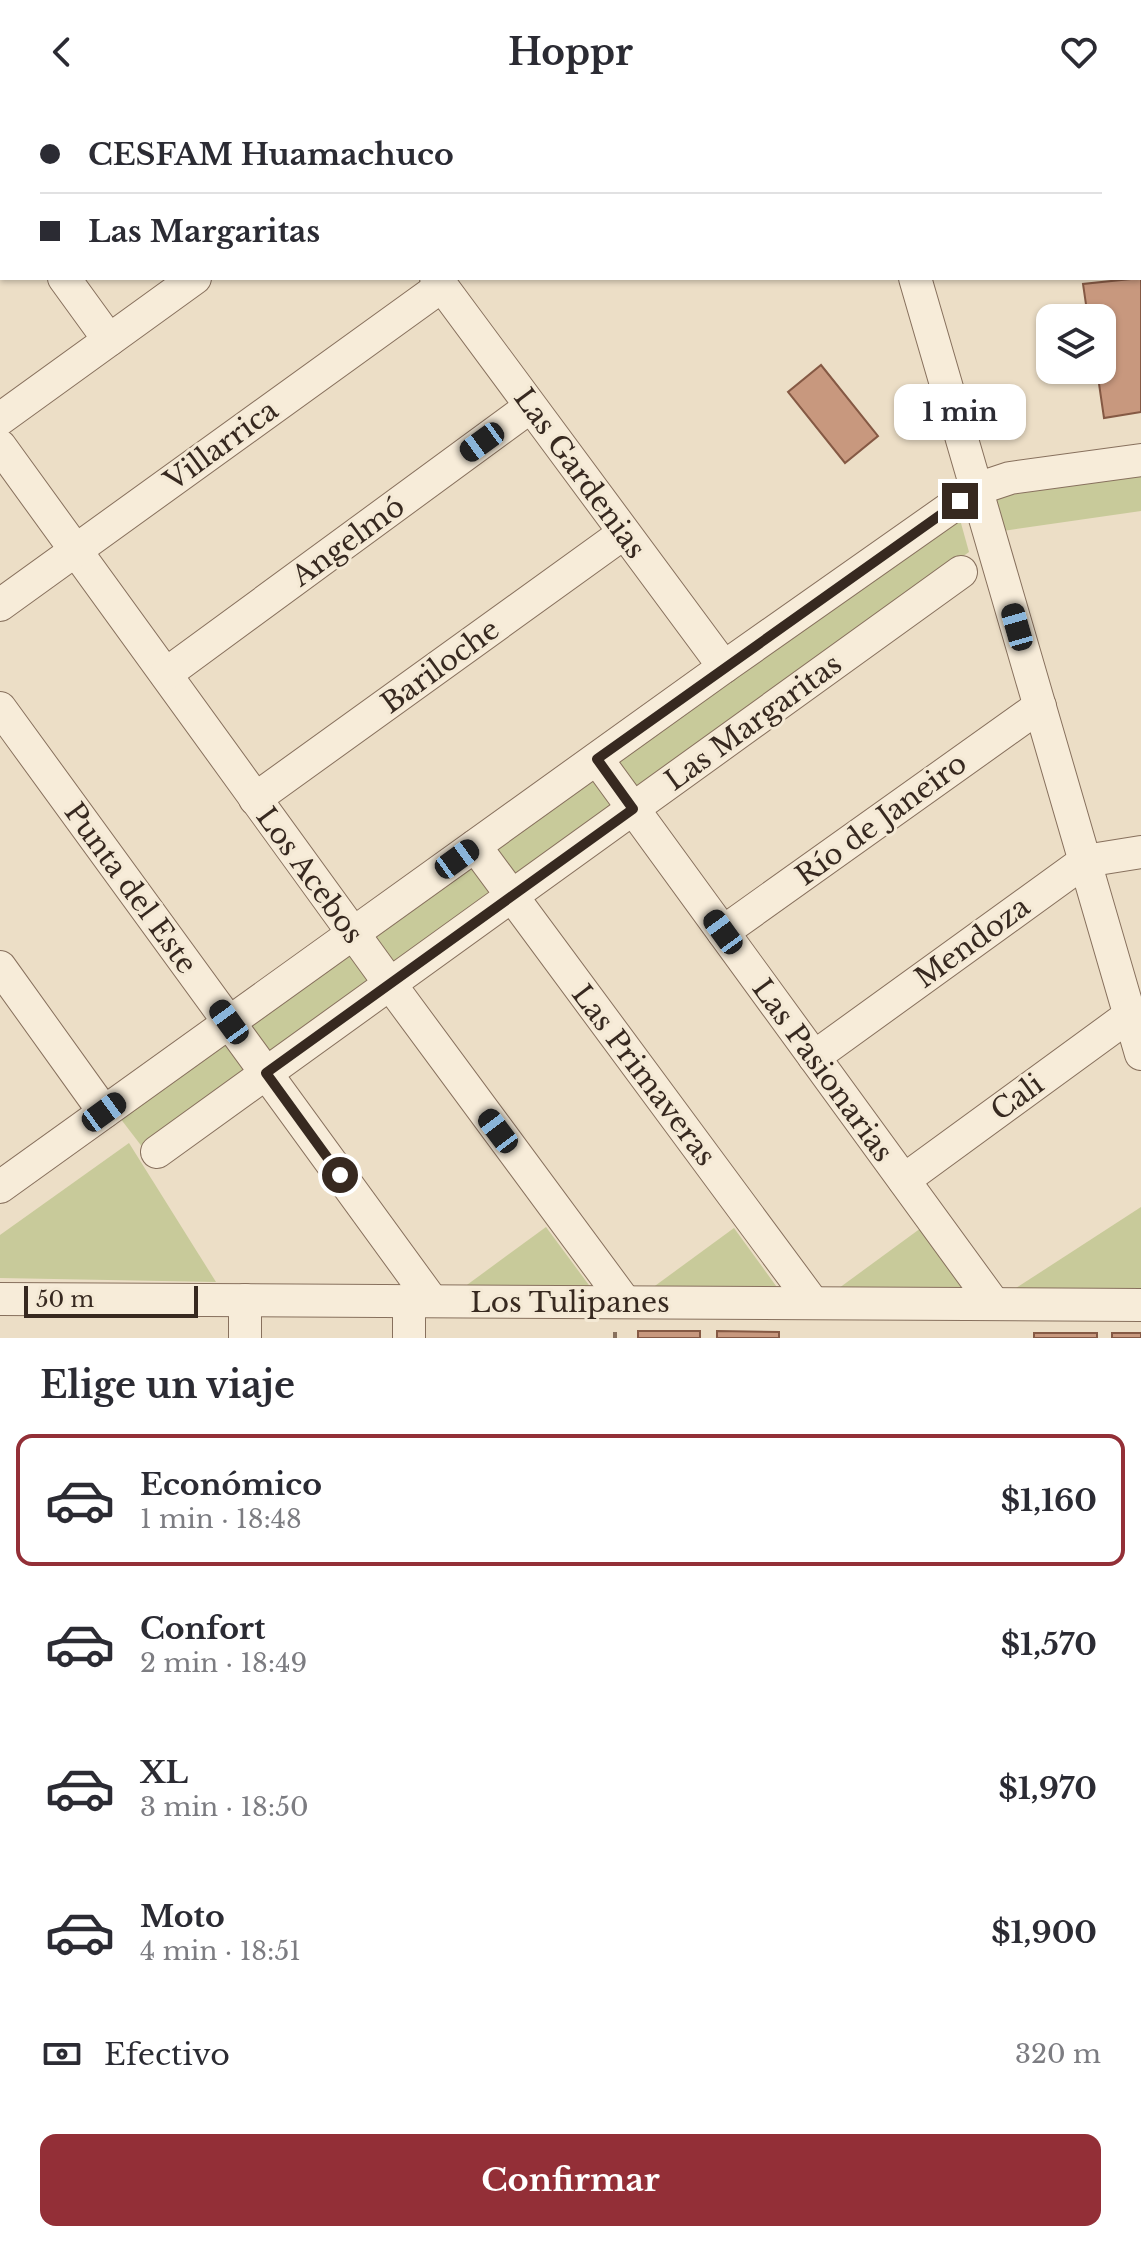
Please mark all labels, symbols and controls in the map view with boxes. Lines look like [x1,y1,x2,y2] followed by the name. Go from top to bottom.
[40,30,84,74] icon: back
[508,30,633,75] text: Hoppr
[1057,30,1101,74] icon: heart
[88,136,454,173] text: CESFAM Huamachuco
[88,213,320,250] text: Las Margaritas
[1036,304,1116,384] map controls
[1036,304,1116,384] button: layers
[506,381,653,565] street label: Las Gardenias
[894,385,1026,441] callout: 1 min
[157,392,285,499] street label: Villarrica
[922,396,998,428] text: 1 min
[456,418,508,466] car
[942,483,978,519] route end
[284,489,412,595] street label: Angelmó
[999,601,1035,653] car
[374,612,506,721] street label: Bariloche
[658,647,849,798] street label: Las Margaritas
[789,746,974,893] street label: Río de Janeiro
[57,796,204,981] street label: Punta del Este
[248,800,371,950] street label: Los Acebos
[431,835,483,883] car
[908,889,1037,996] street label: Mendoza
[699,906,747,958] car
[745,972,901,1169] street label: Las Pasionarias
[564,978,723,1173] street label: Las Primaveras
[205,996,253,1048] car
[984,1067,1050,1128] street label: Cali
[78,1088,130,1136] car
[474,1105,522,1157] car
[322,1157,358,1193] route start
[24,1282,198,1318] scale bar
[470,1285,670,1320] street label: Los Tulipanes
[36,1286,94,1313] text: 50 m
[40,1363,295,1408] text: Elige un viaje
[44,1464,116,1536] icon: car
[140,1466,322,1503] text: Económico
[1001,1482,1097,1519] text: $1,160
[140,1503,302,1535] text: 1 min · 18:48
[44,1608,116,1680] icon: car
[140,1610,265,1647] text: Confort
[1001,1626,1097,1663] text: $1,570
[140,1647,307,1679] text: 2 min · 18:49
[44,1752,116,1824] icon: car
[140,1754,188,1791] text: XL
[998,1770,1097,1807] text: $1,970
[140,1791,309,1823] text: 3 min · 18:50
[44,1896,116,1968] icon: car
[140,1898,225,1935] text: Moto
[991,1914,1097,1951] text: $1,900
[140,1935,301,1967] text: 4 min · 18:51
[40,2032,84,2076] icon: cash
[104,2036,230,2073] text: Efectivo
[1015,2038,1101,2070] text: 320 m
[40,2134,1101,2226] button: Confirmar

